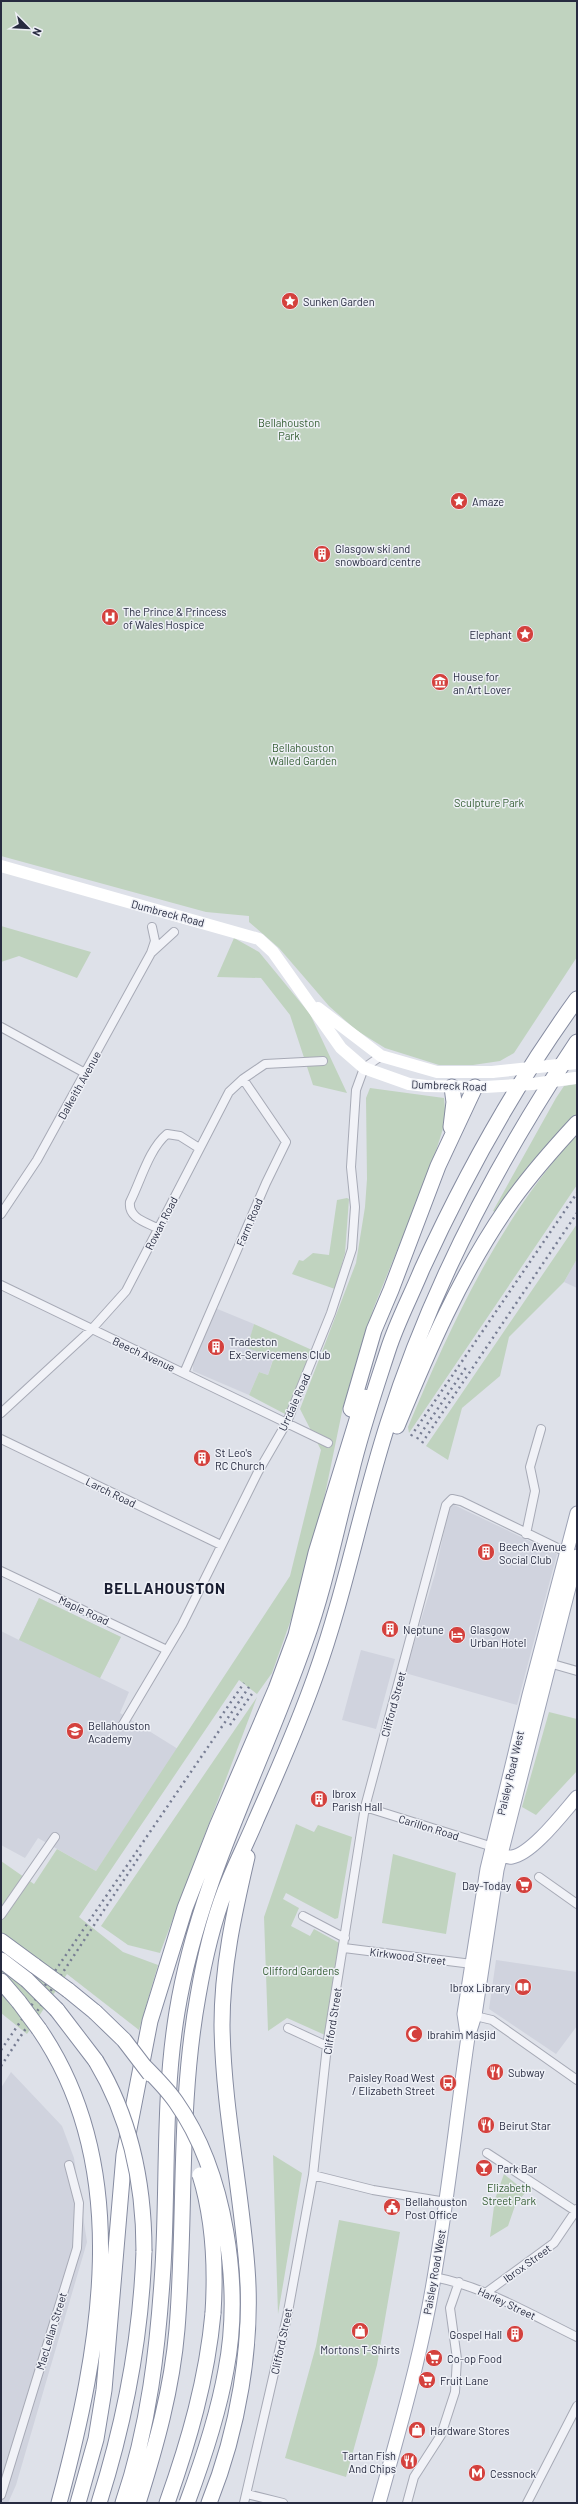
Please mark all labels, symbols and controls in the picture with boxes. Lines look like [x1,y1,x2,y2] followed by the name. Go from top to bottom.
[8,8,48,48] north arrow
[30,26,45,38] text: N
[280,291,300,311] place icon: Sunken Garden
[303,295,375,308] place label: Sunken Garden
[258,416,320,442] park label: Bellahouston Park
[449,491,469,511] place icon: Amaze
[472,495,504,508] place label: Amaze
[335,542,421,568] place label: Glasgow ski and snowboard centre
[312,544,332,564] building icon: Glasgow ski and snowboard centre
[123,605,227,631] place label: The Prince & Princess of Wales Hospice
[100,607,120,627] hospital icon: The Prince & Princess of Wales Hospice
[515,624,535,644] place icon: Elephant
[469,628,512,641] place label: Elephant
[453,670,511,696] place label: House for an Art Lover
[430,672,450,692] museum icon: House for an Art Lover
[269,741,337,767] park label: Bellahouston Walled Garden
[454,796,525,809] park label: Sculpture Park
[130,897,206,929] street label: Dumbreck Road
[55,1049,103,1121] street label: Dalkeith Avenue
[411,1077,487,1093] street label: Dumbreck Road
[142,1194,180,1252] street label: Rowan Road
[233,1196,265,1248] street label: Farm Road
[111,1334,177,1374] street label: Beech Avenue
[229,1335,331,1361] place label: Tradeston Ex-Servicemens Club
[206,1337,226,1357] building icon: Tradeston Ex-Servicemens Club
[276,1371,312,1433] street label: Urrdale Road
[215,1446,265,1472] place label: St Leo's RC Church
[192,1448,212,1468] building icon: St Leo's RC Church
[84,1474,138,1510] street label: Larch Road
[499,1540,567,1566] place label: Beech Avenue Social Club
[476,1542,496,1562] building icon: Beech Avenue Social Club
[104,1579,226,1597] district label: BELLAHOUSTON
[57,1593,111,1627] street label: Maple Road
[380,1619,400,1639] building icon: Neptune
[403,1623,444,1636] place label: Neptune
[470,1623,526,1649] place label: Glasgow Urban Hotel
[447,1625,467,1645] hotel icon: Glasgow Urban Hotel
[378,1670,408,1738] street label: Clifford Street
[88,1719,150,1745] place label: Bellahouston Academy
[65,1721,85,1741] school or university icon: Bellahouston Academy
[494,1729,526,1817] street label: Paisley Road West
[332,1787,382,1813] place label: Ibrox Parish Hall
[309,1789,329,1809] building icon: Ibrox Parish Hall
[397,1812,461,1842] street label: Carillon Road
[514,1875,534,1895] supermarket icon: Day-Today
[462,1879,511,1892] place label: Day-Today
[369,1945,447,1967] street label: Kirkwood Street
[263,1964,339,1977] park label: Clifford Gardens
[513,1977,533,1997] library icon: Ibrox Library
[450,1981,510,1994] place label: Ibrox Library
[320,1987,344,2055] street label: Clifford Street
[404,2024,424,2044] mosque icon: Ibrahim Masjid
[427,2028,496,2041] place label: Ibrahim Masjid
[485,2062,505,2082] restaurant icon: Subway
[508,2066,545,2079] place label: Subway
[349,2071,435,2097] place label: Paisley Road West / Elizabeth Street
[438,2073,458,2093] bus stop icon: Paisley Road West / Elizabeth Street
[476,2115,496,2135] restaurant icon: Beirut Star
[499,2119,551,2132] place label: Beirut Star
[474,2158,494,2178] bar icon: Park Bar
[497,2162,537,2175] place label: Park Bar
[482,2181,536,2207] park label: Elizabeth Street Park
[405,2195,467,2221] place label: Bellahouston Post Office
[382,2197,402,2217] public building icon: Bellahouston Post Office
[420,2228,448,2316] street label: Paisley Road West
[500,2241,554,2285] street label: Ibrox Street
[476,2284,538,2322] street label: Harley Street
[33,2291,69,2371] street label: MacLellan Street
[268,2307,294,2375] street label: Clifford Street
[350,2321,370,2341] shop icon: Mortons T-Shirts
[505,2324,525,2344] building icon: Gospel Hall
[450,2328,502,2341] place label: Gospel Hall
[320,2343,400,2356] place label: Mortons T-Shirts
[424,2348,444,2368] supermarket icon: Co-op Food
[447,2352,502,2365] place label: Co-op Food
[417,2370,437,2390] supermarket icon: Fruit Lane
[440,2374,489,2387] place label: Fruit Lane
[407,2420,427,2440] shop icon: Hardware Stores
[430,2424,509,2437] place label: Hardware Stores
[342,2449,396,2475] place label: Tartan Fish And Chips
[399,2451,419,2471] restaurant icon: Tartan Fish And Chips
[467,2463,487,2483] metro station icon: Cessnock
[490,2467,536,2480] place label: Cessnock

